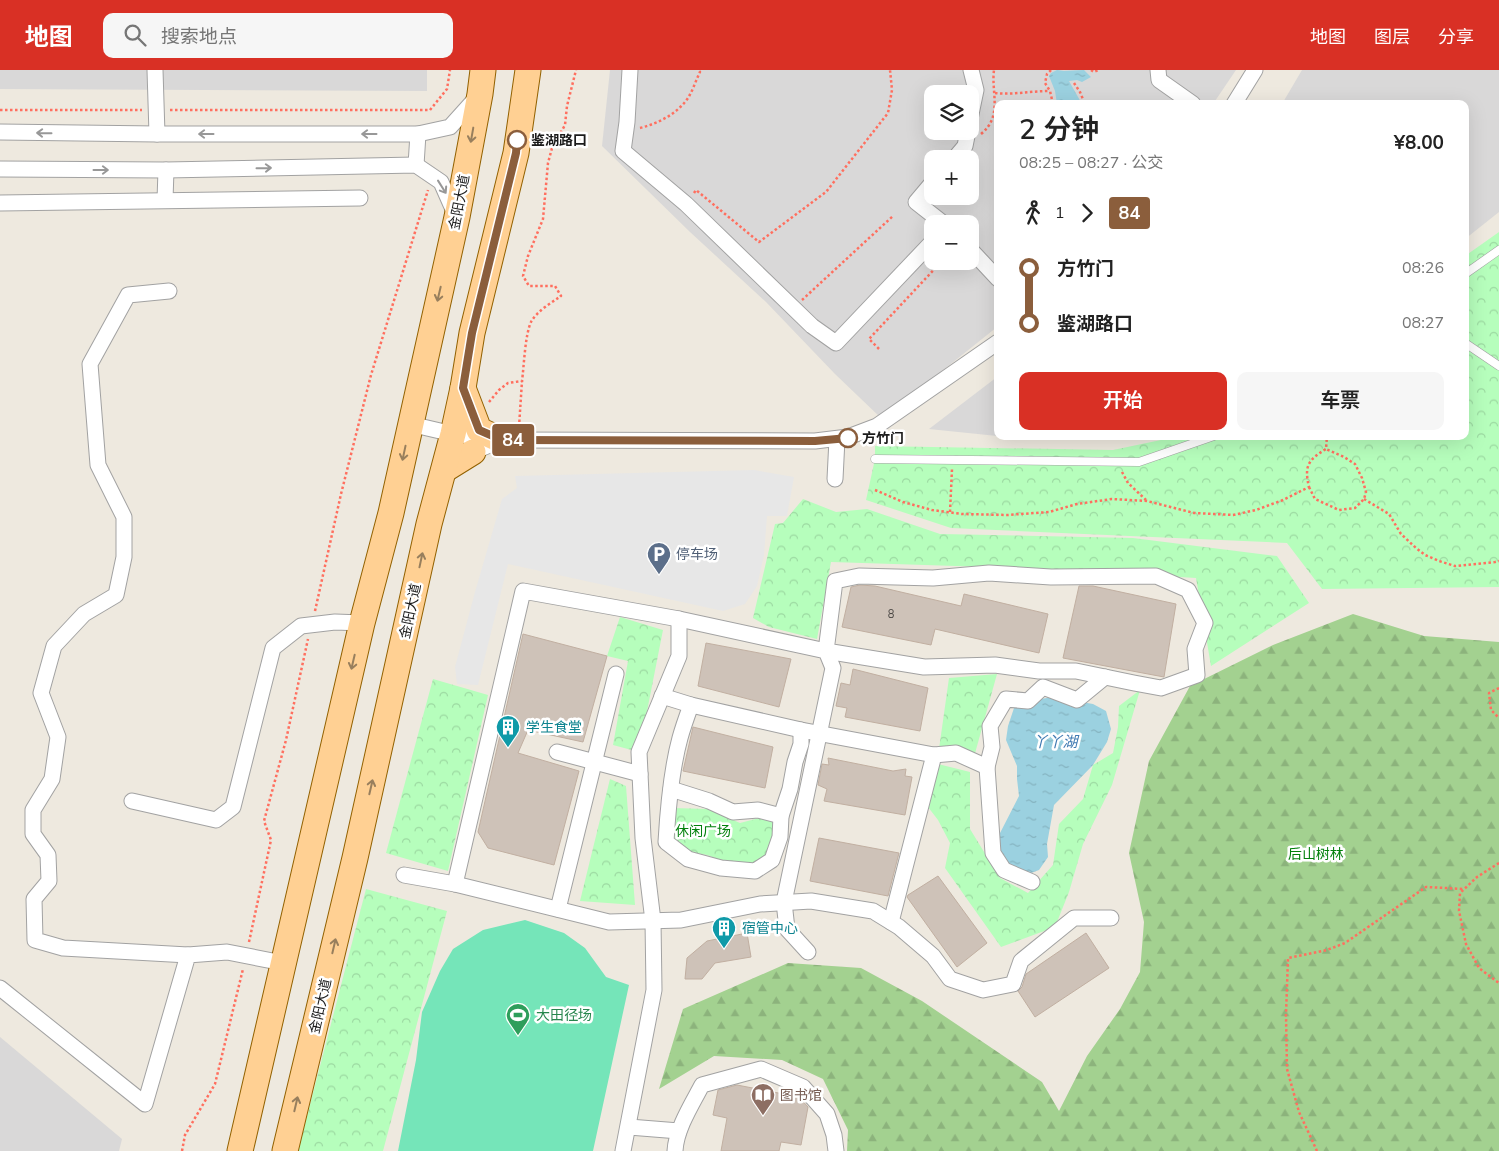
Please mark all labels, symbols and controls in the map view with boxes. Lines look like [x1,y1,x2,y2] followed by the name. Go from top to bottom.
[103,13,453,58] search box
[25,21,73,53] text: 地图
[121,21,149,49] icon: search
[161,24,237,50] text: 搜索地点
[1310,25,1346,49] text: 地图
[1374,25,1410,49] text: 图层
[1438,25,1474,49] text: 分享
[924,85,979,270] map controls
[924,85,979,140] button: layers
[1019,111,1099,149] text: 2 分钟
[467,127,477,143] one-way arrow
[36,128,52,137] one-way arrow
[199,129,215,139] one-way arrow
[361,129,378,139] one-way arrow
[507,130,527,150] marker: 鉴湖路口
[1394,130,1444,156] text: ¥8.00
[531,131,587,150] place label: 鉴湖路口
[924,150,979,205] button: +
[1019,152,1163,174] text: 08:25 – 08:27 · 公交
[255,163,271,173] one-way arrow
[92,165,109,175] one-way arrow
[445,173,474,231] street label: 金阳大道
[437,179,447,193] one-way arrow
[1019,199,1047,227] icon: walk
[1073,199,1101,227] icon: forward
[1119,201,1140,225] text: 84
[1055,202,1065,224] text: 1
[924,215,979,270] button: −
[1057,256,1114,282] text: 方竹门
[1402,257,1444,279] text: 08:26
[434,286,443,302] one-way arrow
[1057,311,1133,337] text: 鉴湖路口
[1402,312,1444,334] text: 08:27
[1019,372,1227,430] button: 开始
[1237,372,1444,430] button: 车票
[490,424,536,456] line badge: 84
[502,428,524,452] text: 84
[838,428,858,448] marker: 方竹门
[862,429,904,448] place label: 方竹门
[399,445,408,461] one-way arrow
[646,541,672,575] parking icon: 停车场
[676,545,718,564] place label: 停车场
[417,553,426,569] one-way arrow
[395,582,426,640] street label: 金阳大道
[888,607,895,622] house number: 8
[348,653,357,669] one-way arrow
[495,714,521,748] building icon: 学生食堂
[526,718,582,737] place label: 学生食堂
[1032,732,1079,752] water label: 丫丫湖
[367,780,376,796] one-way arrow
[675,822,731,841] park label: 休闲广场
[1288,845,1344,864] park label: 后山树林
[711,915,737,949] building icon: 宿管中心
[742,919,798,938] place label: 宿管中心
[330,938,339,954] one-way arrow
[305,977,336,1036] street label: 金阳大道
[505,1002,531,1036] sports icon: 大田径场
[536,1006,592,1025] place label: 大田径场
[750,1082,776,1116] library icon: 图书馆
[780,1086,822,1105] place label: 图书馆
[292,1096,301,1112] one-way arrow

